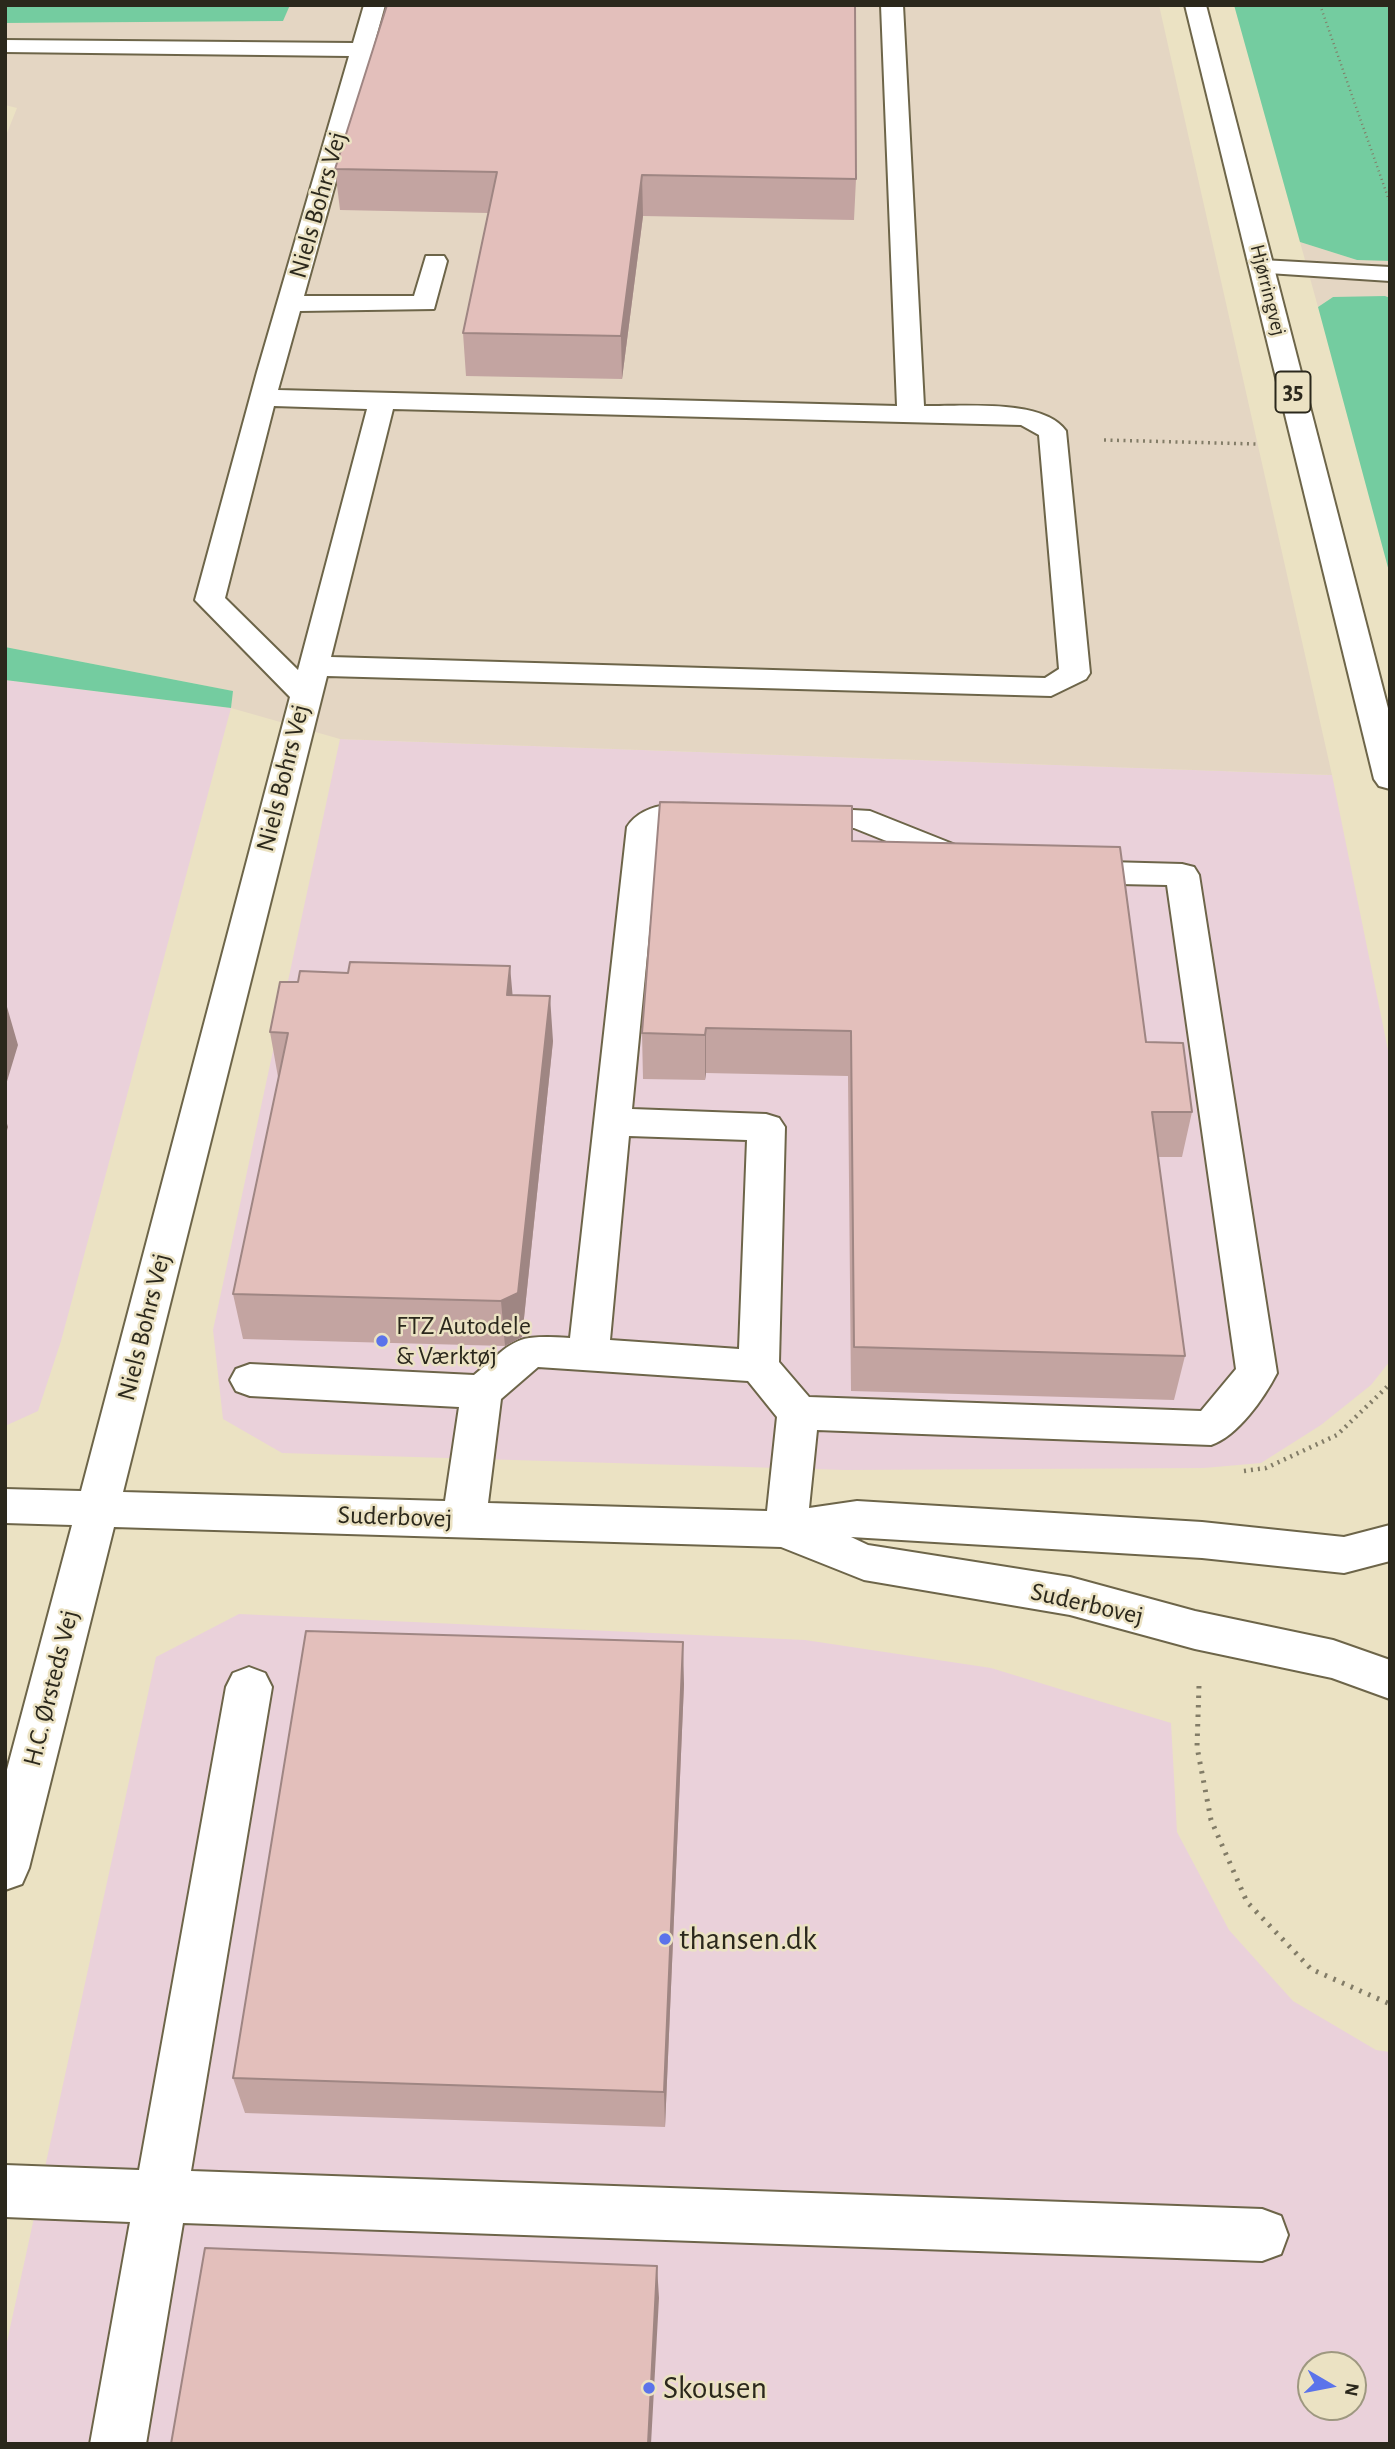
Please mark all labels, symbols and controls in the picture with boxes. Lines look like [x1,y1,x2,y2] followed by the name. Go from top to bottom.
[282,128,354,282] street label: Niels Bohrs Vej
[1244,242,1292,338] street label: Hjørringvej
[1276,372,1310,412] road number: 35
[250,701,316,855] street label: Niels Bohrs Vej
[111,1250,177,1404] street label: Niels Bohrs Vej
[396,1310,531,1372] place label: FTZ Autodele & Værktøj
[374,1333,390,1349] marker: FTZ Autodele & Værktøj
[337,1499,453,1535] street label: Suderbovej
[1028,1576,1146,1632] street label: Suderbovej
[17,1607,85,1769] street label: H.C. Ørsteds Vej
[679,1920,817,1958] place label: thansen.dk
[657,1931,673,1947] marker: thansen.dk
[1297,2351,1367,2421] north arrow
[663,2369,767,2407] place label: Skousen
[641,2380,657,2396] marker: Skousen
[1341,2381,1362,2398] text: N

